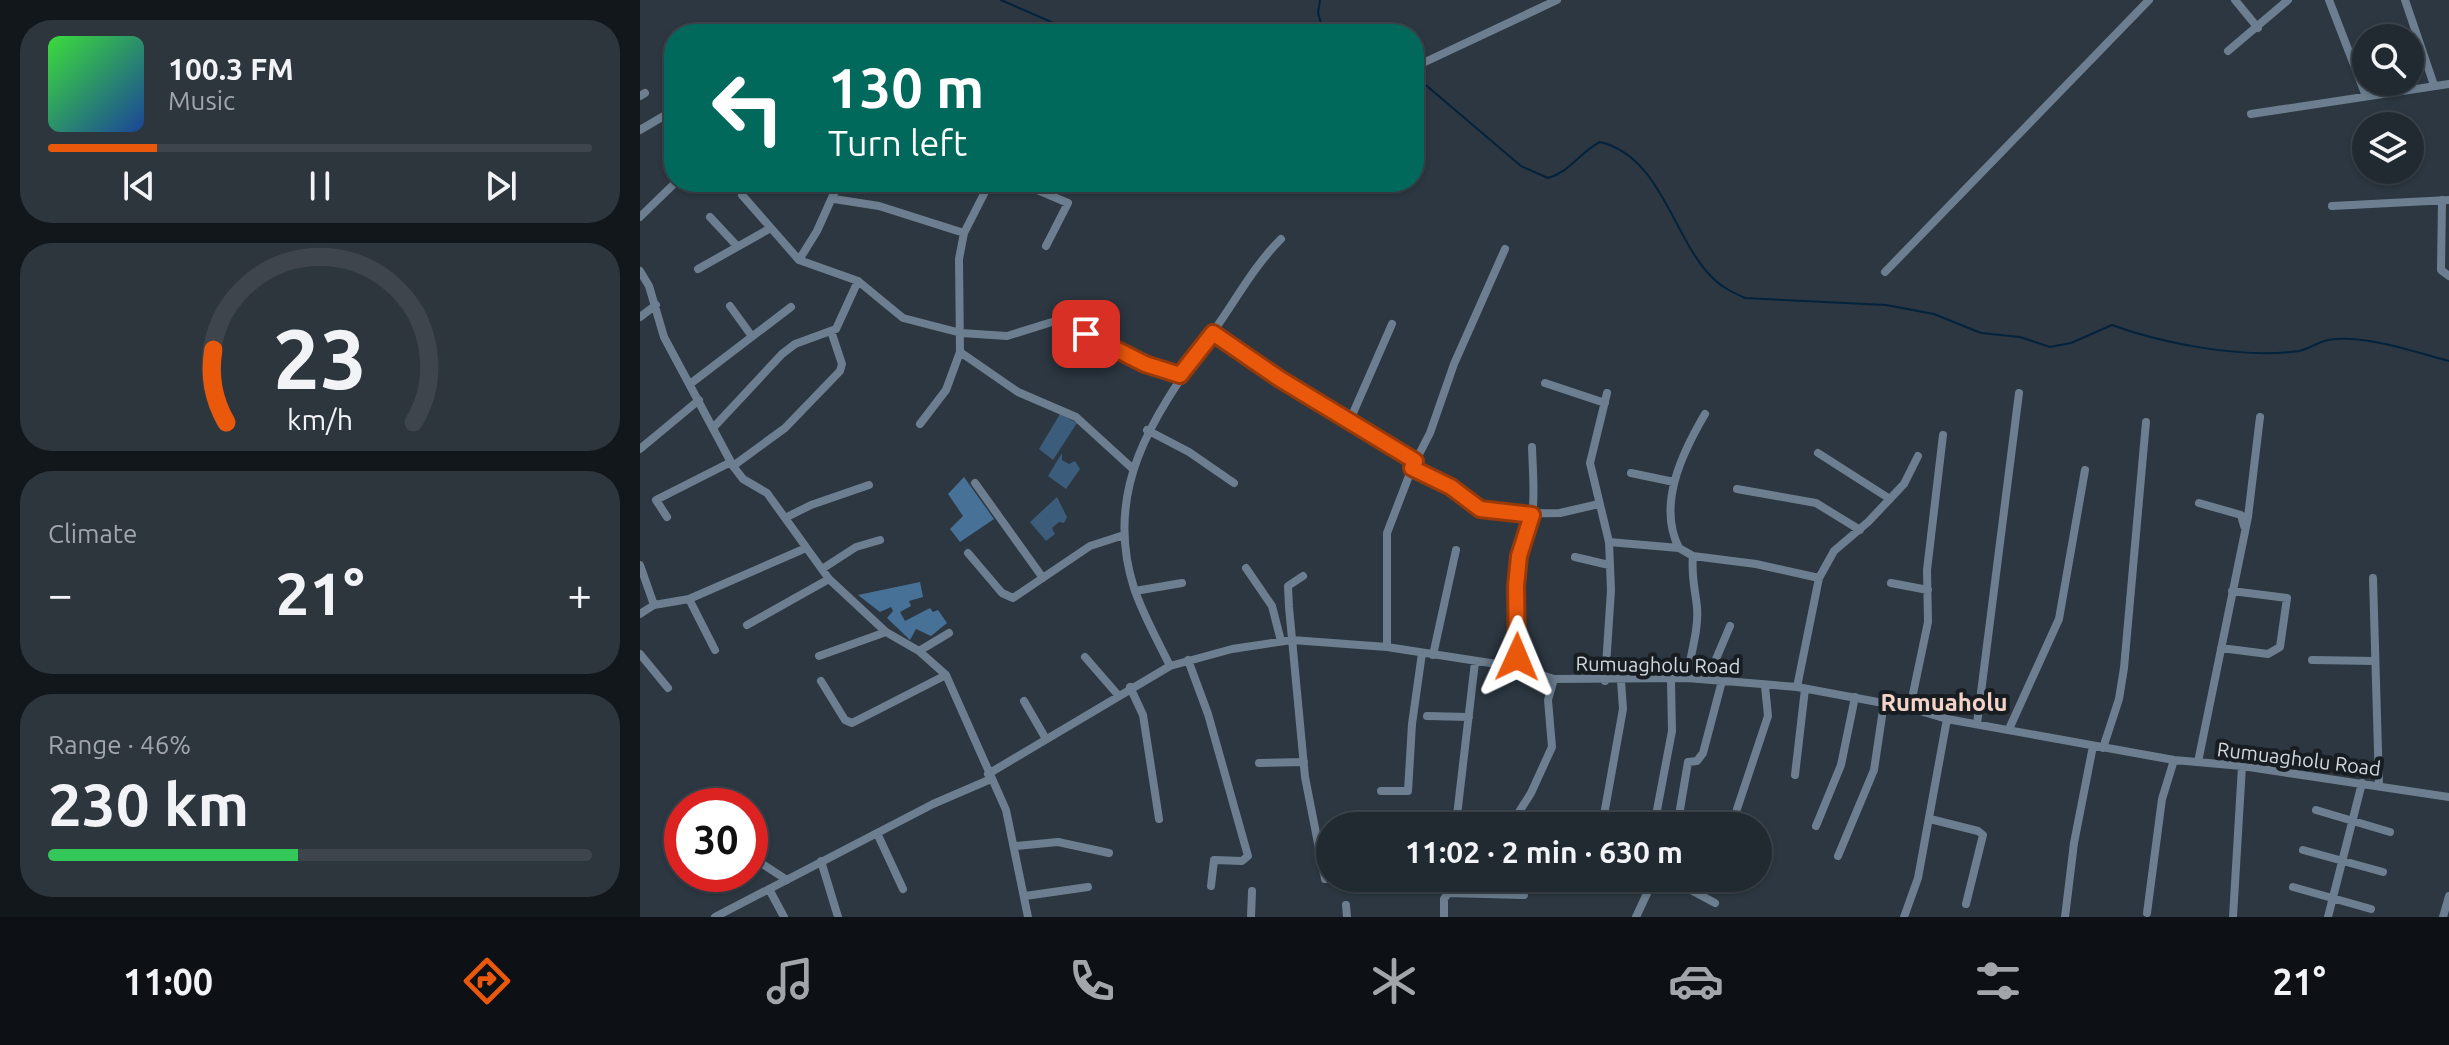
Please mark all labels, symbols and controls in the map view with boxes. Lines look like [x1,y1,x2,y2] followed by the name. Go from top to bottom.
[2352,24,2424,184] map controls
[2352,24,2424,96] button: search
[168,52,294,86] text: 100.3 FM
[696,56,800,160] icon: left
[828,56,984,119] text: 130 m
[168,86,235,115] text: Music
[2352,112,2424,184] button: layers
[828,122,967,163] text: Turn left
[117,164,161,208] icon: previous
[298,164,342,208] icon: pause
[479,164,523,208] icon: next
[1052,300,1120,368] pin
[273,311,367,405] text: 23
[1064,312,1108,356] icon: arrive
[287,403,353,435] text: km/h
[48,519,137,548] text: Climate
[276,559,364,626] text: 21°
[48,569,73,618] text: −
[567,569,592,618] text: +
[1475,615,1559,699] position arrow
[1575,652,1741,677] street label: Rumuagholu Road
[1880,689,2008,716] district label: Rumuaholu
[48,730,191,759] text: Range · 46%
[2216,737,2382,780] street label: Rumuagholu Road
[48,770,249,837] text: 230 km
[664,788,768,892] speed limit sign: 30
[1405,835,1683,869] text: 11:02 · 2 min · 630 m
[459,953,515,1009] icon: directions
[762,953,818,1009] icon: music
[1064,953,1120,1009] icon: phone
[1366,953,1422,1009] icon: climate
[1668,953,1724,1009] icon: car
[1970,953,2026,1009] icon: filters
[123,961,213,1002] text: 11:00
[2272,961,2326,1002] text: 21°

